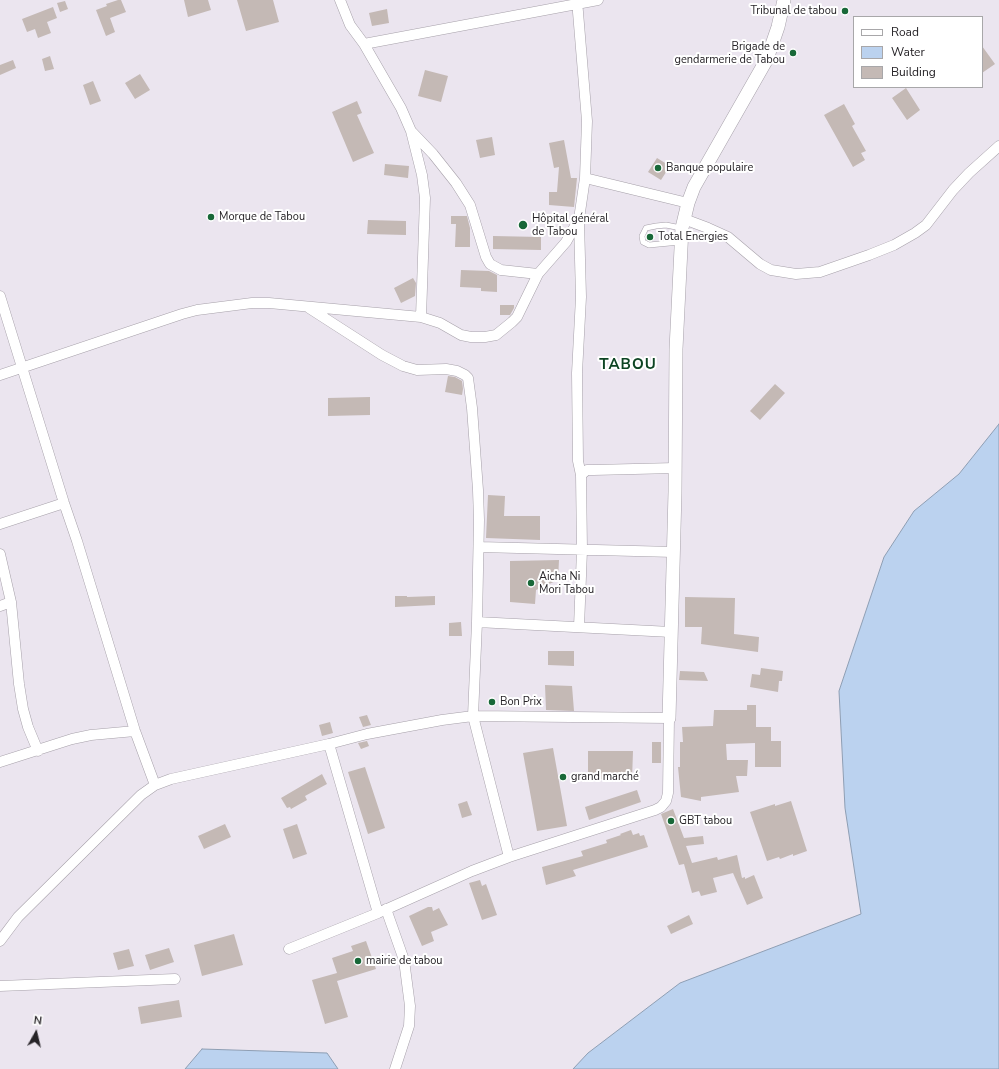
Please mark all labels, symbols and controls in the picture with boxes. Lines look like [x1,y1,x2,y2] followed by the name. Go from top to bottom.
[751,4,837,18] place label: Tribunal de tabou
[840,6,850,16] marker: Tribunal de tabou
[853,16,983,88] legend
[891,24,919,40] text: Road
[674,40,785,66] place label: Brigade de gendarmerie de Tabou
[891,44,925,60] text: Water
[788,48,798,58] marker: Brigade de gendarmerie de Tabou
[891,64,936,80] text: Building
[666,161,753,175] place label: Banque populaire
[653,163,663,173] marker: Banque populaire
[219,210,305,224] place label: Morque de Tabou
[206,212,216,222] marker: Morque de Tabou
[532,212,609,238] place label: Hôpital général de Tabou
[517,219,529,231] marker: Hôpital général de Tabou
[658,230,728,244] place label: Total Energies
[645,232,655,242] marker: Total Energies
[599,356,657,374] district label: TABOU
[539,570,594,596] place label: Aicha Ni Mori Tabou
[526,578,536,588] marker: Aicha Ni Mori Tabou
[500,695,542,709] place label: Bon Prix
[487,697,497,707] marker: Bon Prix
[571,770,639,784] place label: grand marché
[558,772,568,782] marker: grand marché
[679,814,732,828] place label: GBT tabou
[666,816,676,826] marker: GBT tabou
[366,954,442,968] place label: mairie de tabou
[353,956,363,966] marker: mairie de tabou
[16,1013,56,1053] north arrow
[33,1013,43,1029] text: N

